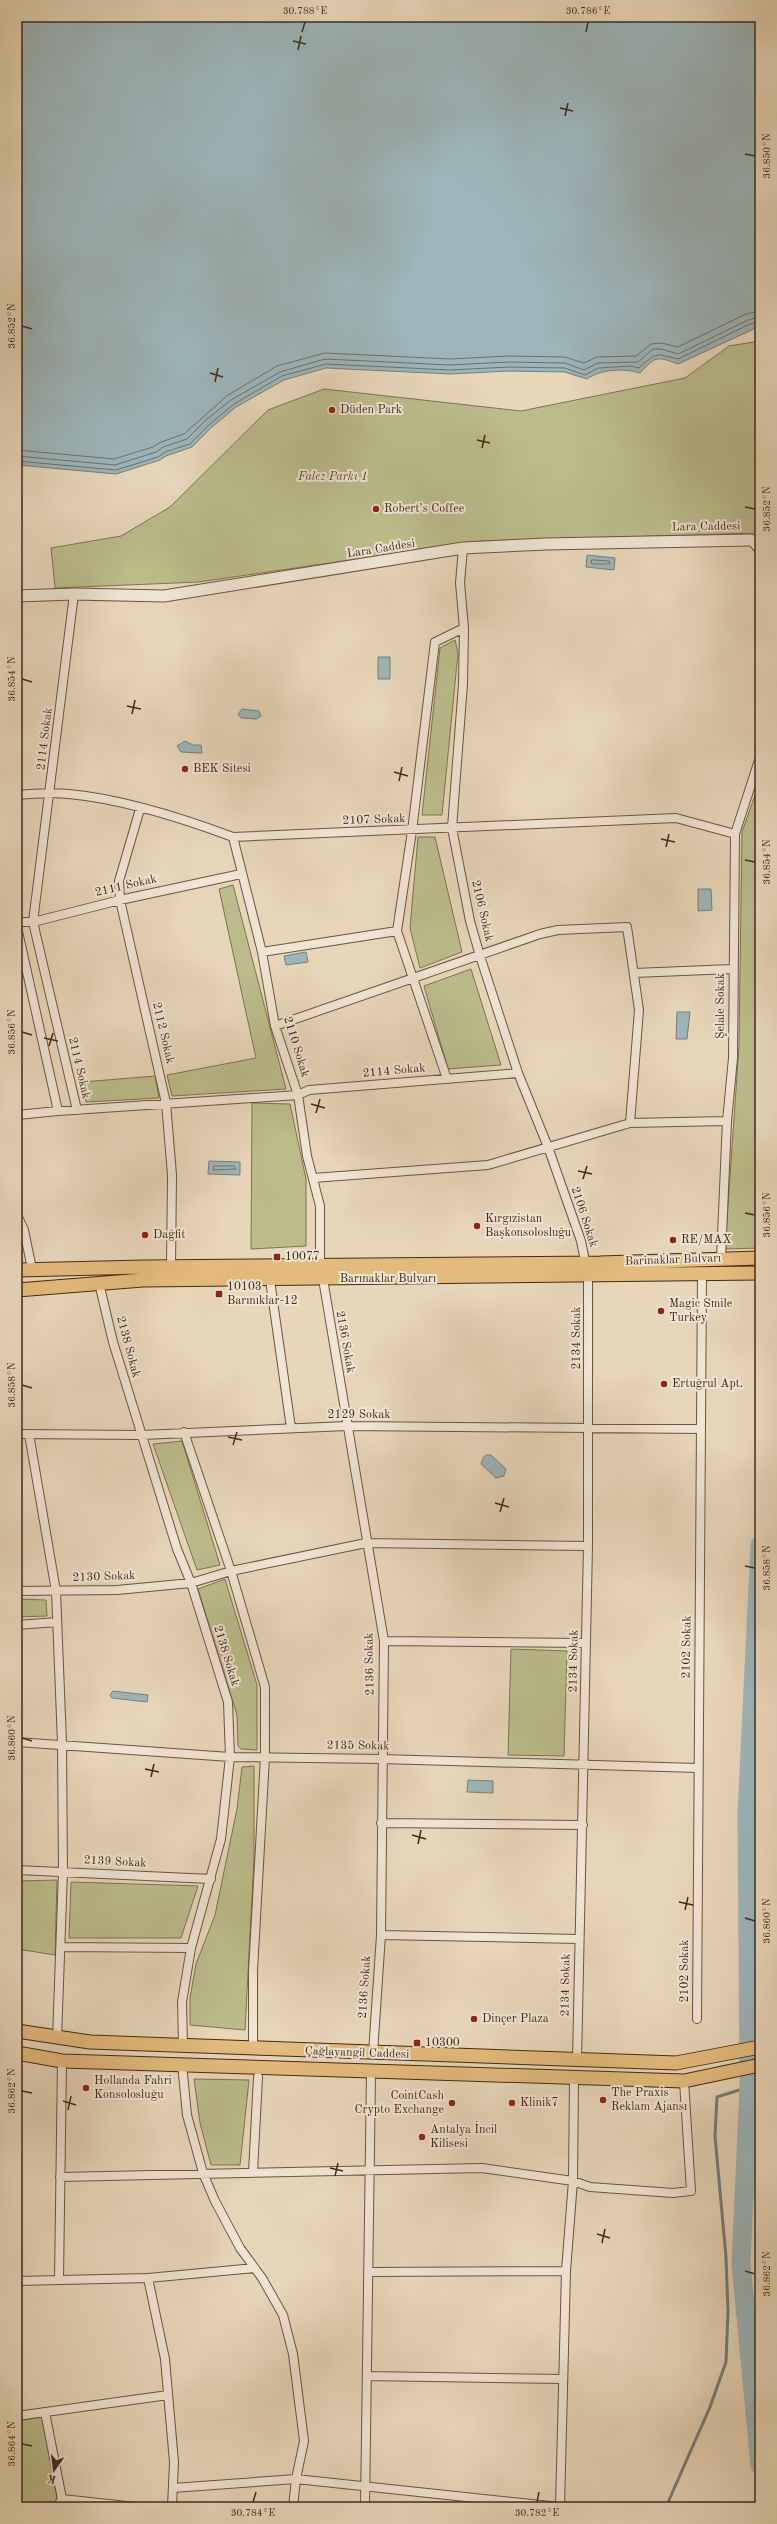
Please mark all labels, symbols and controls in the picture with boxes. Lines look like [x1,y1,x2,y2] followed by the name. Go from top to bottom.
[283,6,327,16] text: 30.788°E
[566,6,610,16] text: 30.786°E
[762,133,772,179] text: 36.850°N
[7,303,17,349] text: 36.852°N
[340,404,402,416] place label: Düden Park
[327,405,337,415] marker: Düden Park
[297,471,368,483] park label: Falez Parkı 1
[762,486,772,532] text: 36.852°N
[384,503,465,515] place label: Robert’s Coffee
[371,504,381,514] marker: Robert’s Coffee
[672,520,740,534] street label: Lara Caddesi
[346,538,416,560] street label: Lara Caddesi
[7,656,17,702] text: 36.854°N
[35,707,55,771] street label: 2114 Sokak
[193,763,251,775] place label: BEK Sitesi
[180,764,190,774] marker: BEK Sitesi
[342,813,406,827] street label: 2107 Sokak
[762,839,772,885] text: 36.854°N
[94,873,158,899] street label: 2111 Sokak
[469,879,495,943] street label: 2106 Sokak
[715,973,727,1039] street label: Şelale Sokak
[150,1001,176,1065] street label: 2112 Sokak
[7,1009,17,1055] text: 36.856°N
[281,1015,311,1079] street label: 2110 Sokak
[66,1036,92,1100] street label: 2114 Sokak
[362,1062,426,1080] street label: 2114 Sokak
[569,1185,599,1249] street label: 2106 Sokak
[762,1192,772,1238] text: 36.856°N
[485,1213,572,1239] place label: Kırgızistan Başkonsolosluğu
[472,1221,482,1231] marker: Kırgızistan Başkonsolosluğu
[153,1229,185,1241] place label: Dağfit
[140,1230,150,1240] marker: Dağfit
[681,1234,732,1246] place label: RE/MAX
[668,1235,678,1245] marker: RE/MAX
[285,1251,320,1263] place label: 10077
[272,1252,282,1262] marker: 10077
[625,1252,721,1268] street label: Barinaklar Bulvarı
[340,1273,436,1285] street label: Barınaklar Bulvarı
[227,1281,298,1307] place label: 10103 Barınıklar-12
[214,1289,224,1299] marker: 10103 Barınıklar-12
[669,1298,733,1324] place label: Magic Smile Turkey
[571,1306,583,1370] street label: 2134 Sokak
[656,1306,666,1316] marker: Magic Smile Turkey
[334,1310,356,1374] street label: 2136 Sokak
[114,1315,142,1379] street label: 2138 Sokak
[7,1362,17,1408] text: 36.858°N
[672,1378,743,1390] place label: Ertuğrul Apt.
[659,1379,669,1389] marker: Ertuğrul Apt.
[327,1409,391,1421] street label: 2129 Sokak
[762,1545,772,1591] text: 36.858°N
[72,1570,136,1584] street label: 2130 Sokak
[680,1615,694,1679] street label: 2102 Sokak
[211,1624,241,1688] street label: 2138 Sokak
[567,1629,581,1693] street label: 2134 Sokak
[363,1632,377,1696] street label: 2136 Sokak
[7,1715,17,1761] text: 36.860°N
[326,1738,390,1753] street label: 2135 Sokak
[83,1854,147,1870] street label: 2139 Sokak
[762,1898,772,1944] text: 36.860°N
[679,1939,691,2003] street label: 2102 Sokak
[559,1953,573,2017] street label: 2134 Sokak
[357,1955,373,2019] street label: 2136 Sokak
[482,2013,549,2025] place label: Dinçer Plaza
[469,2014,479,2024] marker: Dinçer Plaza
[425,2037,460,2049] place label: 10300
[412,2038,422,2048] marker: 10300
[305,2045,409,2061] street label: Çağlayangil Caddesi
[7,2068,17,2114] text: 36.862°N
[94,2075,172,2101] place label: Hollanda Fahri Konsolosluğu
[81,2083,91,2093] marker: Hollanda Fahri Konsolosluğu
[611,2087,687,2113] place label: The Praxis Reklam Ajansı
[355,2090,444,2116] place label: CointCash Crypto Exchange
[598,2095,608,2105] marker: The Praxis Reklam Ajansı
[520,2097,558,2109] place label: Klinik7
[447,2098,457,2108] marker: CointCash Crypto Exchange
[507,2098,517,2108] marker: Klinik7
[430,2120,497,2150] place label: Antalya İncil Kilisesi
[417,2132,427,2142] marker: Antalya İncil Kilisesi
[762,2251,772,2297] text: 36.862°N
[7,2421,17,2467] text: 36.864°N
[34,2450,74,2490] north arrow
[46,2472,57,2485] text: K
[231,2508,275,2518] text: 30.784°E
[515,2508,559,2518] text: 30.782°E

